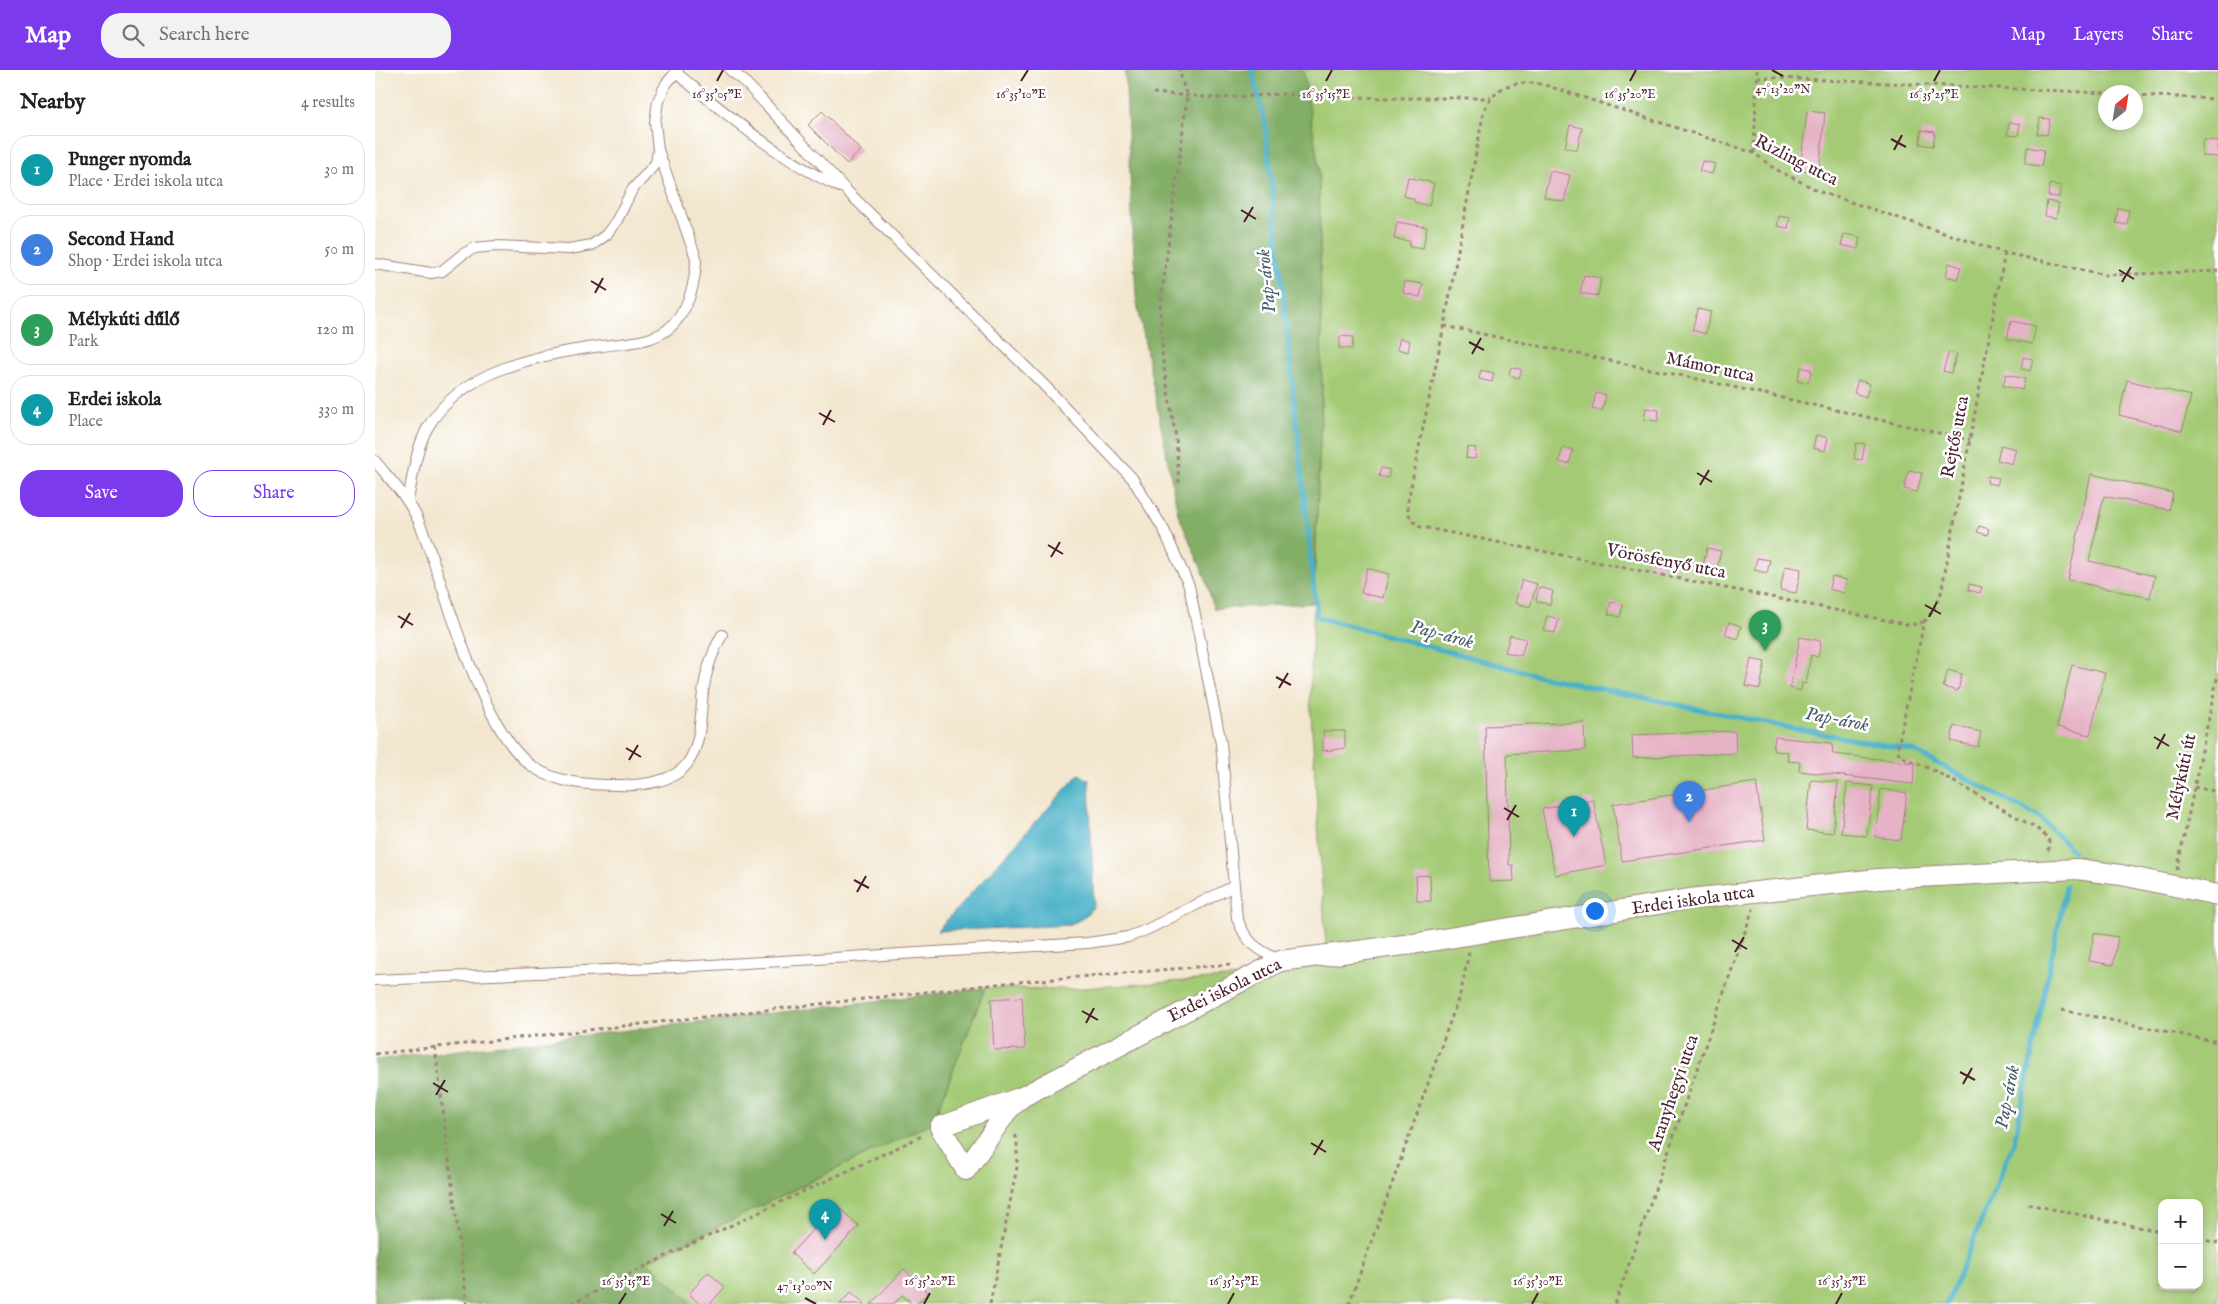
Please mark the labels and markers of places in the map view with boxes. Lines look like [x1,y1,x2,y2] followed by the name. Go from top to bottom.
[1749,610,1781,651] pin: 3
[1673,781,1705,822] pin: 2
[1558,796,1590,837] pin: 1
[809,1199,841,1240] pin: 4

